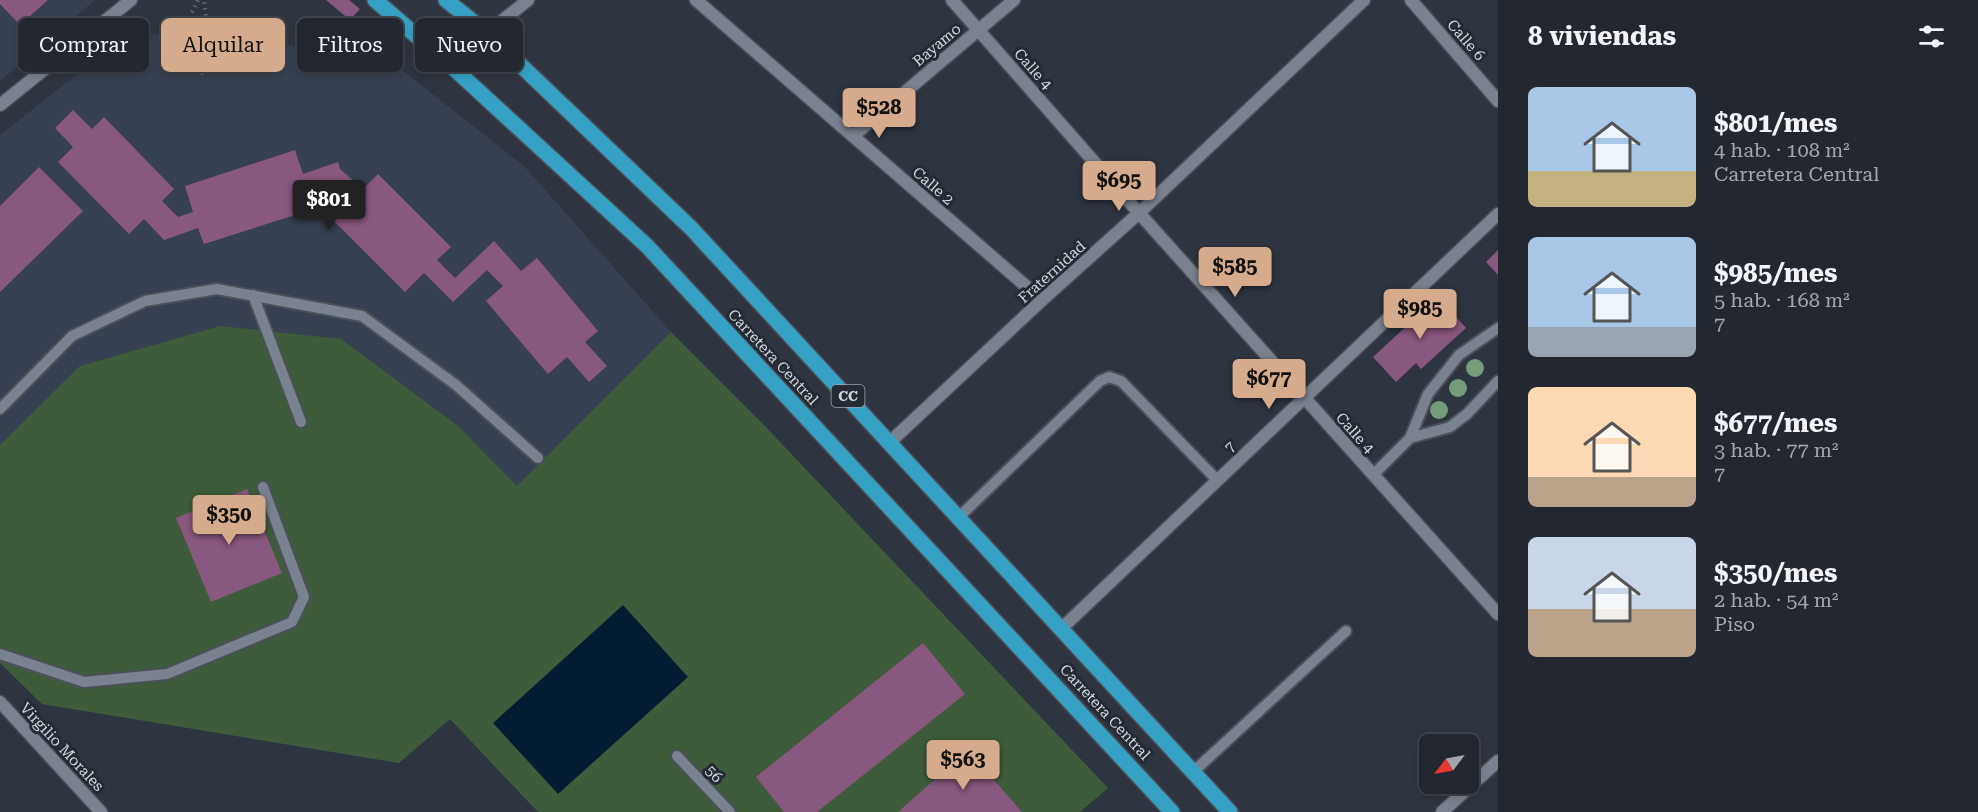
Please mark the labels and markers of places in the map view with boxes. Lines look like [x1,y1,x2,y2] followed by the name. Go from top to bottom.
[843,88,915,139] pin: $528
[1083,161,1155,212] pin: $695
[293,180,365,231] pin: $801
[1199,247,1271,298] pin: $585
[1384,289,1456,340] pin: $985
[1233,359,1305,410] pin: $677
[193,495,265,546] pin: $350
[927,740,999,791] pin: $563

